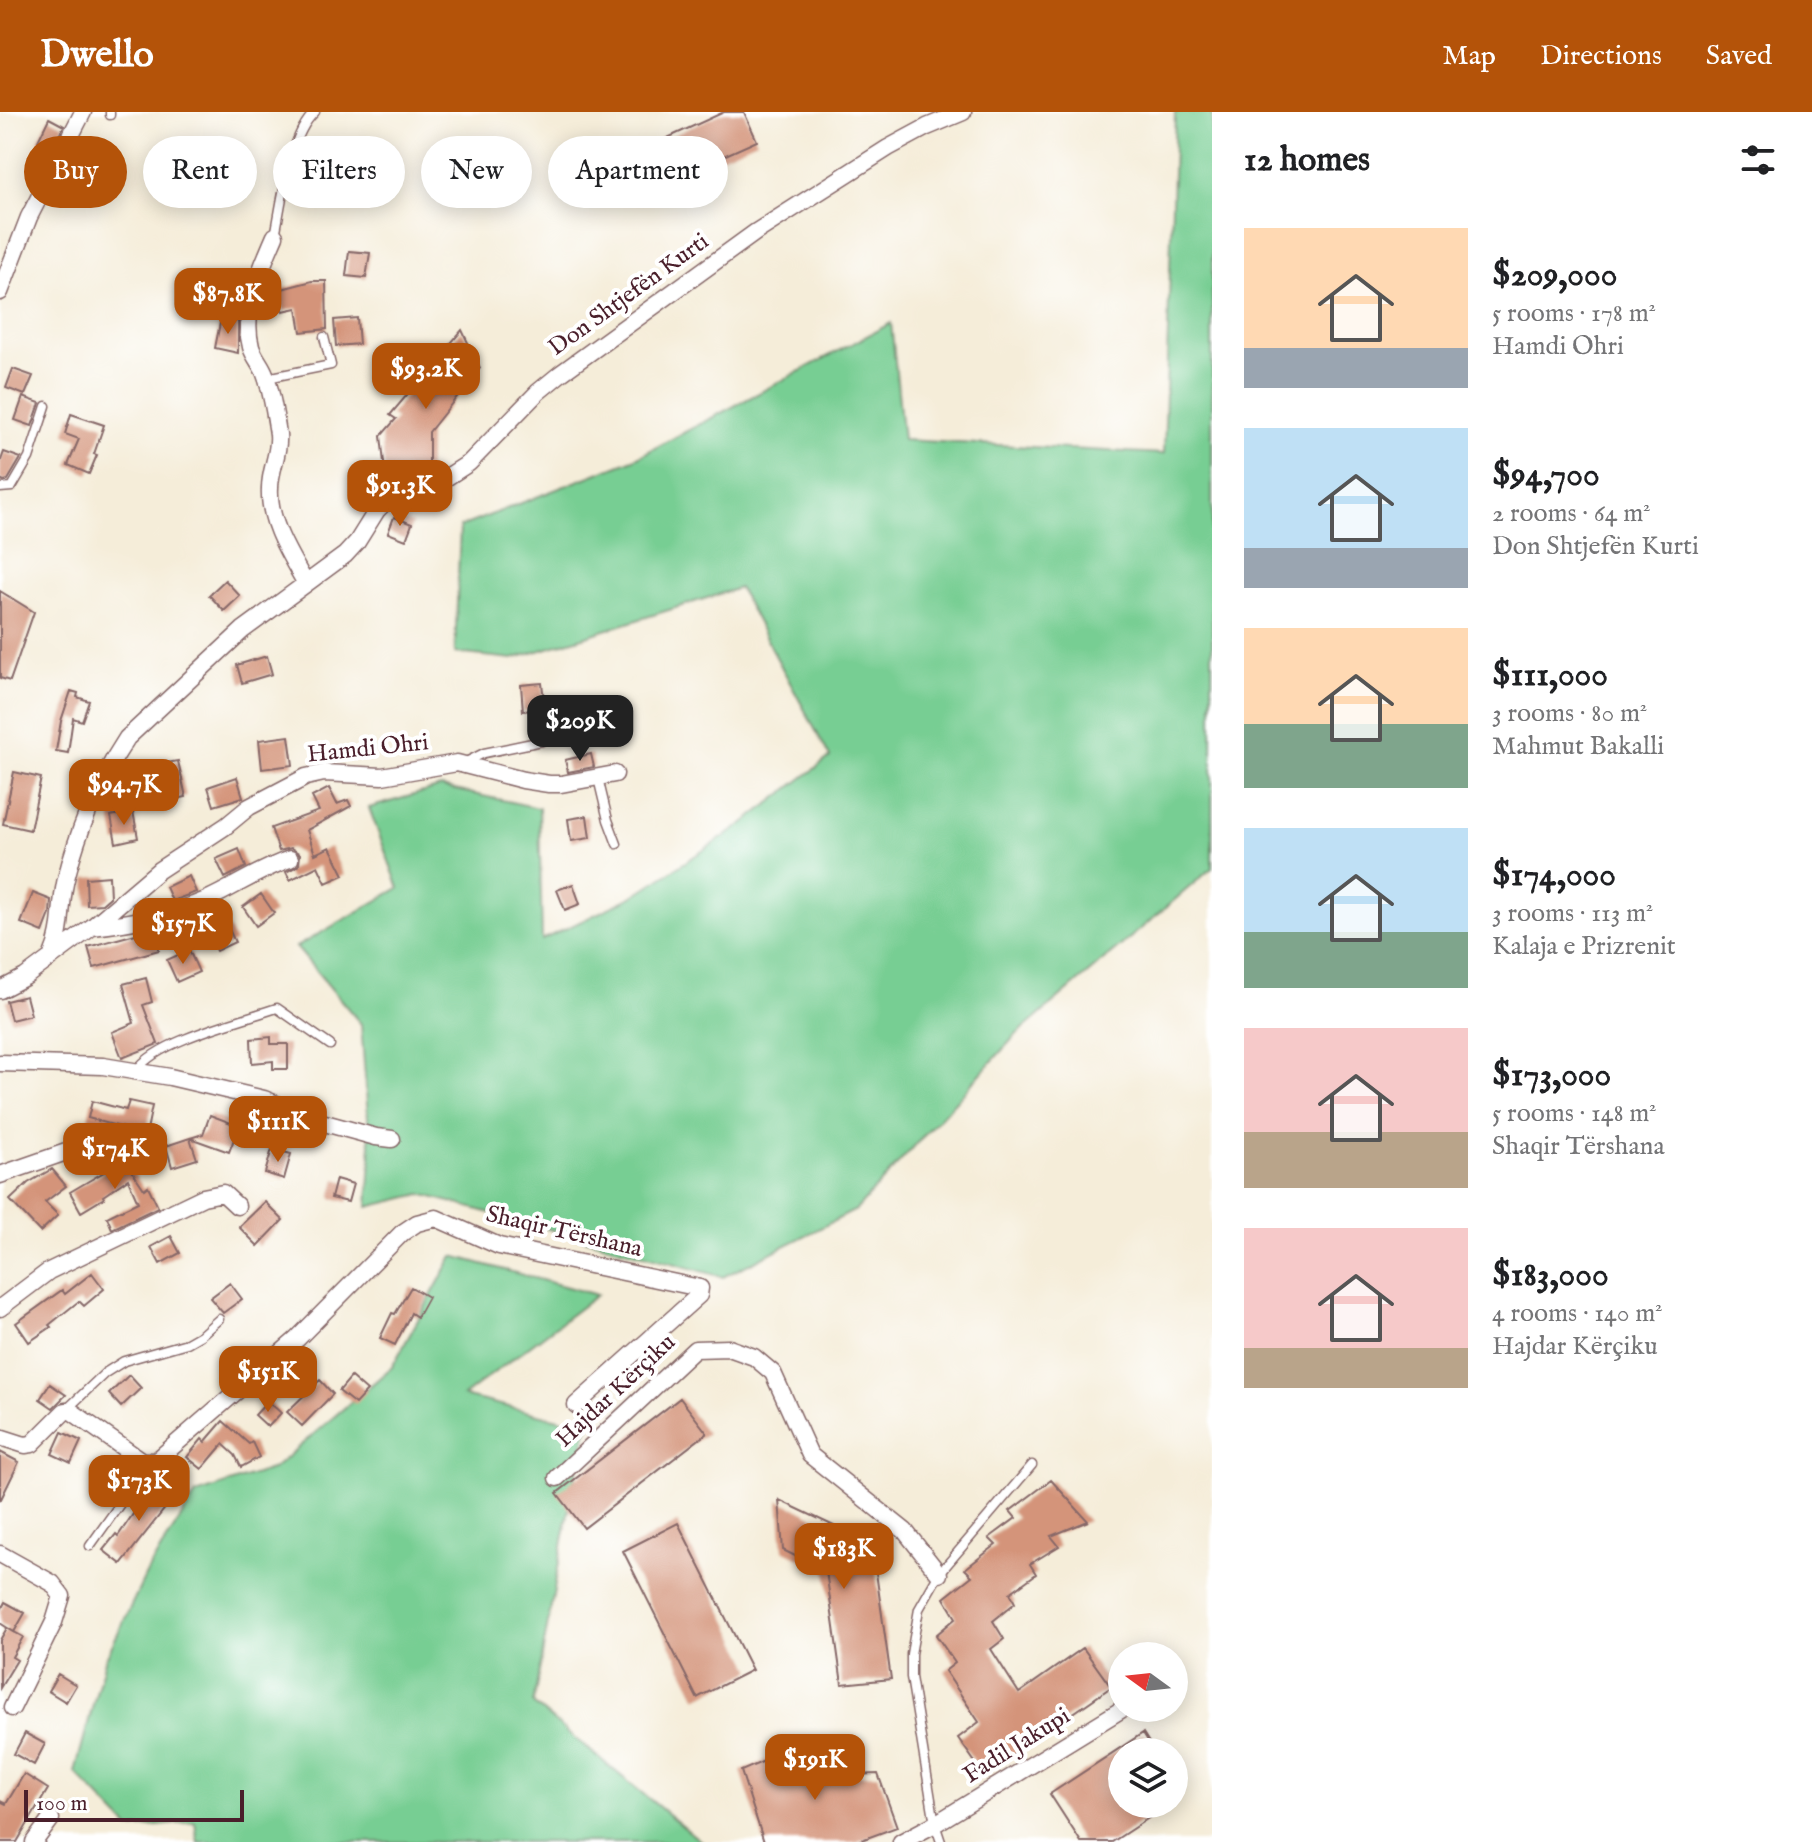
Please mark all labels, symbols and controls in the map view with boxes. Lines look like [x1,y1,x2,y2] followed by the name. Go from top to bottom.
[40,32,154,80] text: Dwello
[1442,39,1496,74] text: Map
[1540,39,1662,74] text: Directions
[1706,39,1772,74] text: Saved
[24,136,127,208] chip: Buy
[143,136,257,208] chip: Rent
[273,136,405,208] chip: Filters
[421,136,532,208] chip: New
[548,136,728,208] chip: Apartment
[1736,138,1780,182] icon: filters
[1244,139,1370,182] text: 12 homes
[543,226,715,364] street label: Don Shtjefën Kurti
[1492,254,1617,297] text: $209,000
[1308,260,1404,356] icon: home
[163,268,293,336] pin: $87.8K
[192,277,264,310] text: $87.8K
[1492,297,1656,330] text: 5 rooms · 178 m²
[1492,330,1624,363] text: Hamdi Ohri
[361,343,491,411] pin: $93.2K
[390,352,462,385] text: $93.2K
[1492,454,1600,497] text: $94,700
[335,460,465,528] pin: $91.3K
[1308,460,1404,556] icon: home
[365,469,435,502] text: $91.3K
[1492,497,1651,530] text: 2 rooms · 64 m²
[1492,530,1699,563] text: Don Shtjefën Kurti
[1492,654,1608,697] text: $111,000
[1308,660,1404,756] icon: home
[524,695,636,763] pin: $209K
[1492,697,1647,730] text: 3 rooms · 80 m²
[545,704,615,737] text: $209K
[306,727,430,771] street label: Hamdi Ohri
[1492,730,1664,763] text: Mahmut Bakalli
[59,759,189,827] pin: $94.7K
[87,768,161,801] text: $94.7K
[1492,854,1616,897] text: $174,000
[1308,860,1404,956] icon: home
[1492,897,1653,930] text: 3 rooms · 113 m²
[127,898,239,966] pin: $157K
[151,907,215,940] text: $157K
[1492,930,1676,963] text: Kalaja e Prizrenit
[1492,1054,1611,1097] text: $173,000
[1308,1060,1404,1156] icon: home
[222,1096,334,1164] pin: $111K
[1492,1097,1657,1130] text: 5 rooms · 148 m²
[247,1105,309,1138] text: $111K
[59,1123,171,1191] pin: $174K
[1492,1130,1665,1163] text: Shaqir Tërshana
[81,1132,149,1165] text: $174K
[483,1199,646,1265] street label: Shaqir Tërshana
[1492,1254,1609,1297] text: $183,000
[1308,1260,1404,1356] icon: home
[1492,1297,1663,1330] text: 4 rooms · 140 m²
[549,1327,683,1455] street label: Hajdar Kërçiku
[1492,1330,1658,1363] text: Hajdar Kërçiku
[212,1346,324,1414] pin: $151K
[237,1355,299,1388] text: $151K
[83,1455,195,1523] pin: $173K
[107,1464,171,1497] text: $173K
[788,1523,900,1591] pin: $183K
[813,1532,875,1565] text: $183K
[1108,1642,1188,1722] north arrow
[1108,1642,1188,1818] map controls
[958,1701,1076,1791] street label: Fadil Jakupi
[759,1734,871,1802] pin: $191K
[1108,1738,1188,1818] button: layers
[783,1743,847,1776] text: $191K
[24,1786,244,1822] scale bar
[36,1790,88,1818] text: 100 m

